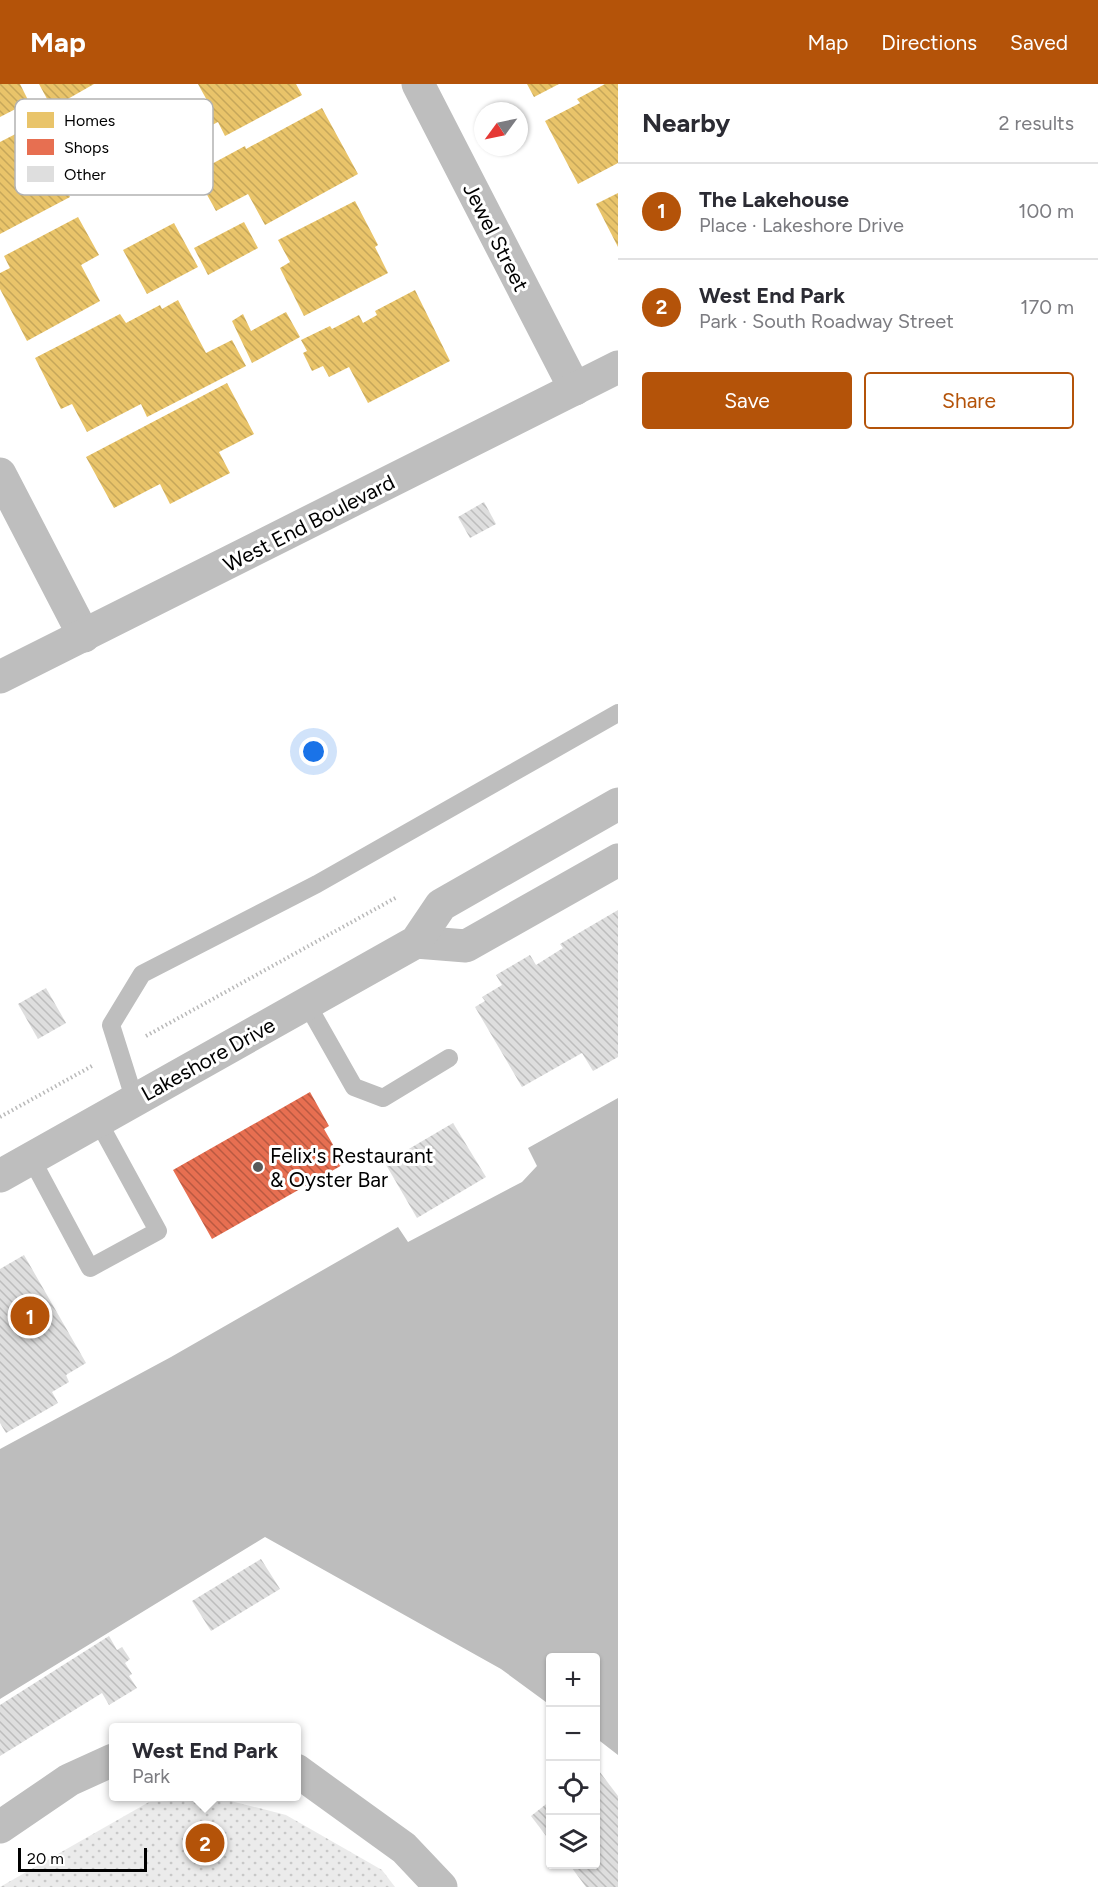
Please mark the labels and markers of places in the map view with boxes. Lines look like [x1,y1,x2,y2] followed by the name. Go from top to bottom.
[270,1143,434,1192] place label: Felix's Restaurant & Oyster Bar
[251,1160,265,1174] marker: Felix's Restaurant & Oyster Bar
[10,1294,50,1338] pin: 1
[186,1820,224,1866] pin: 2

